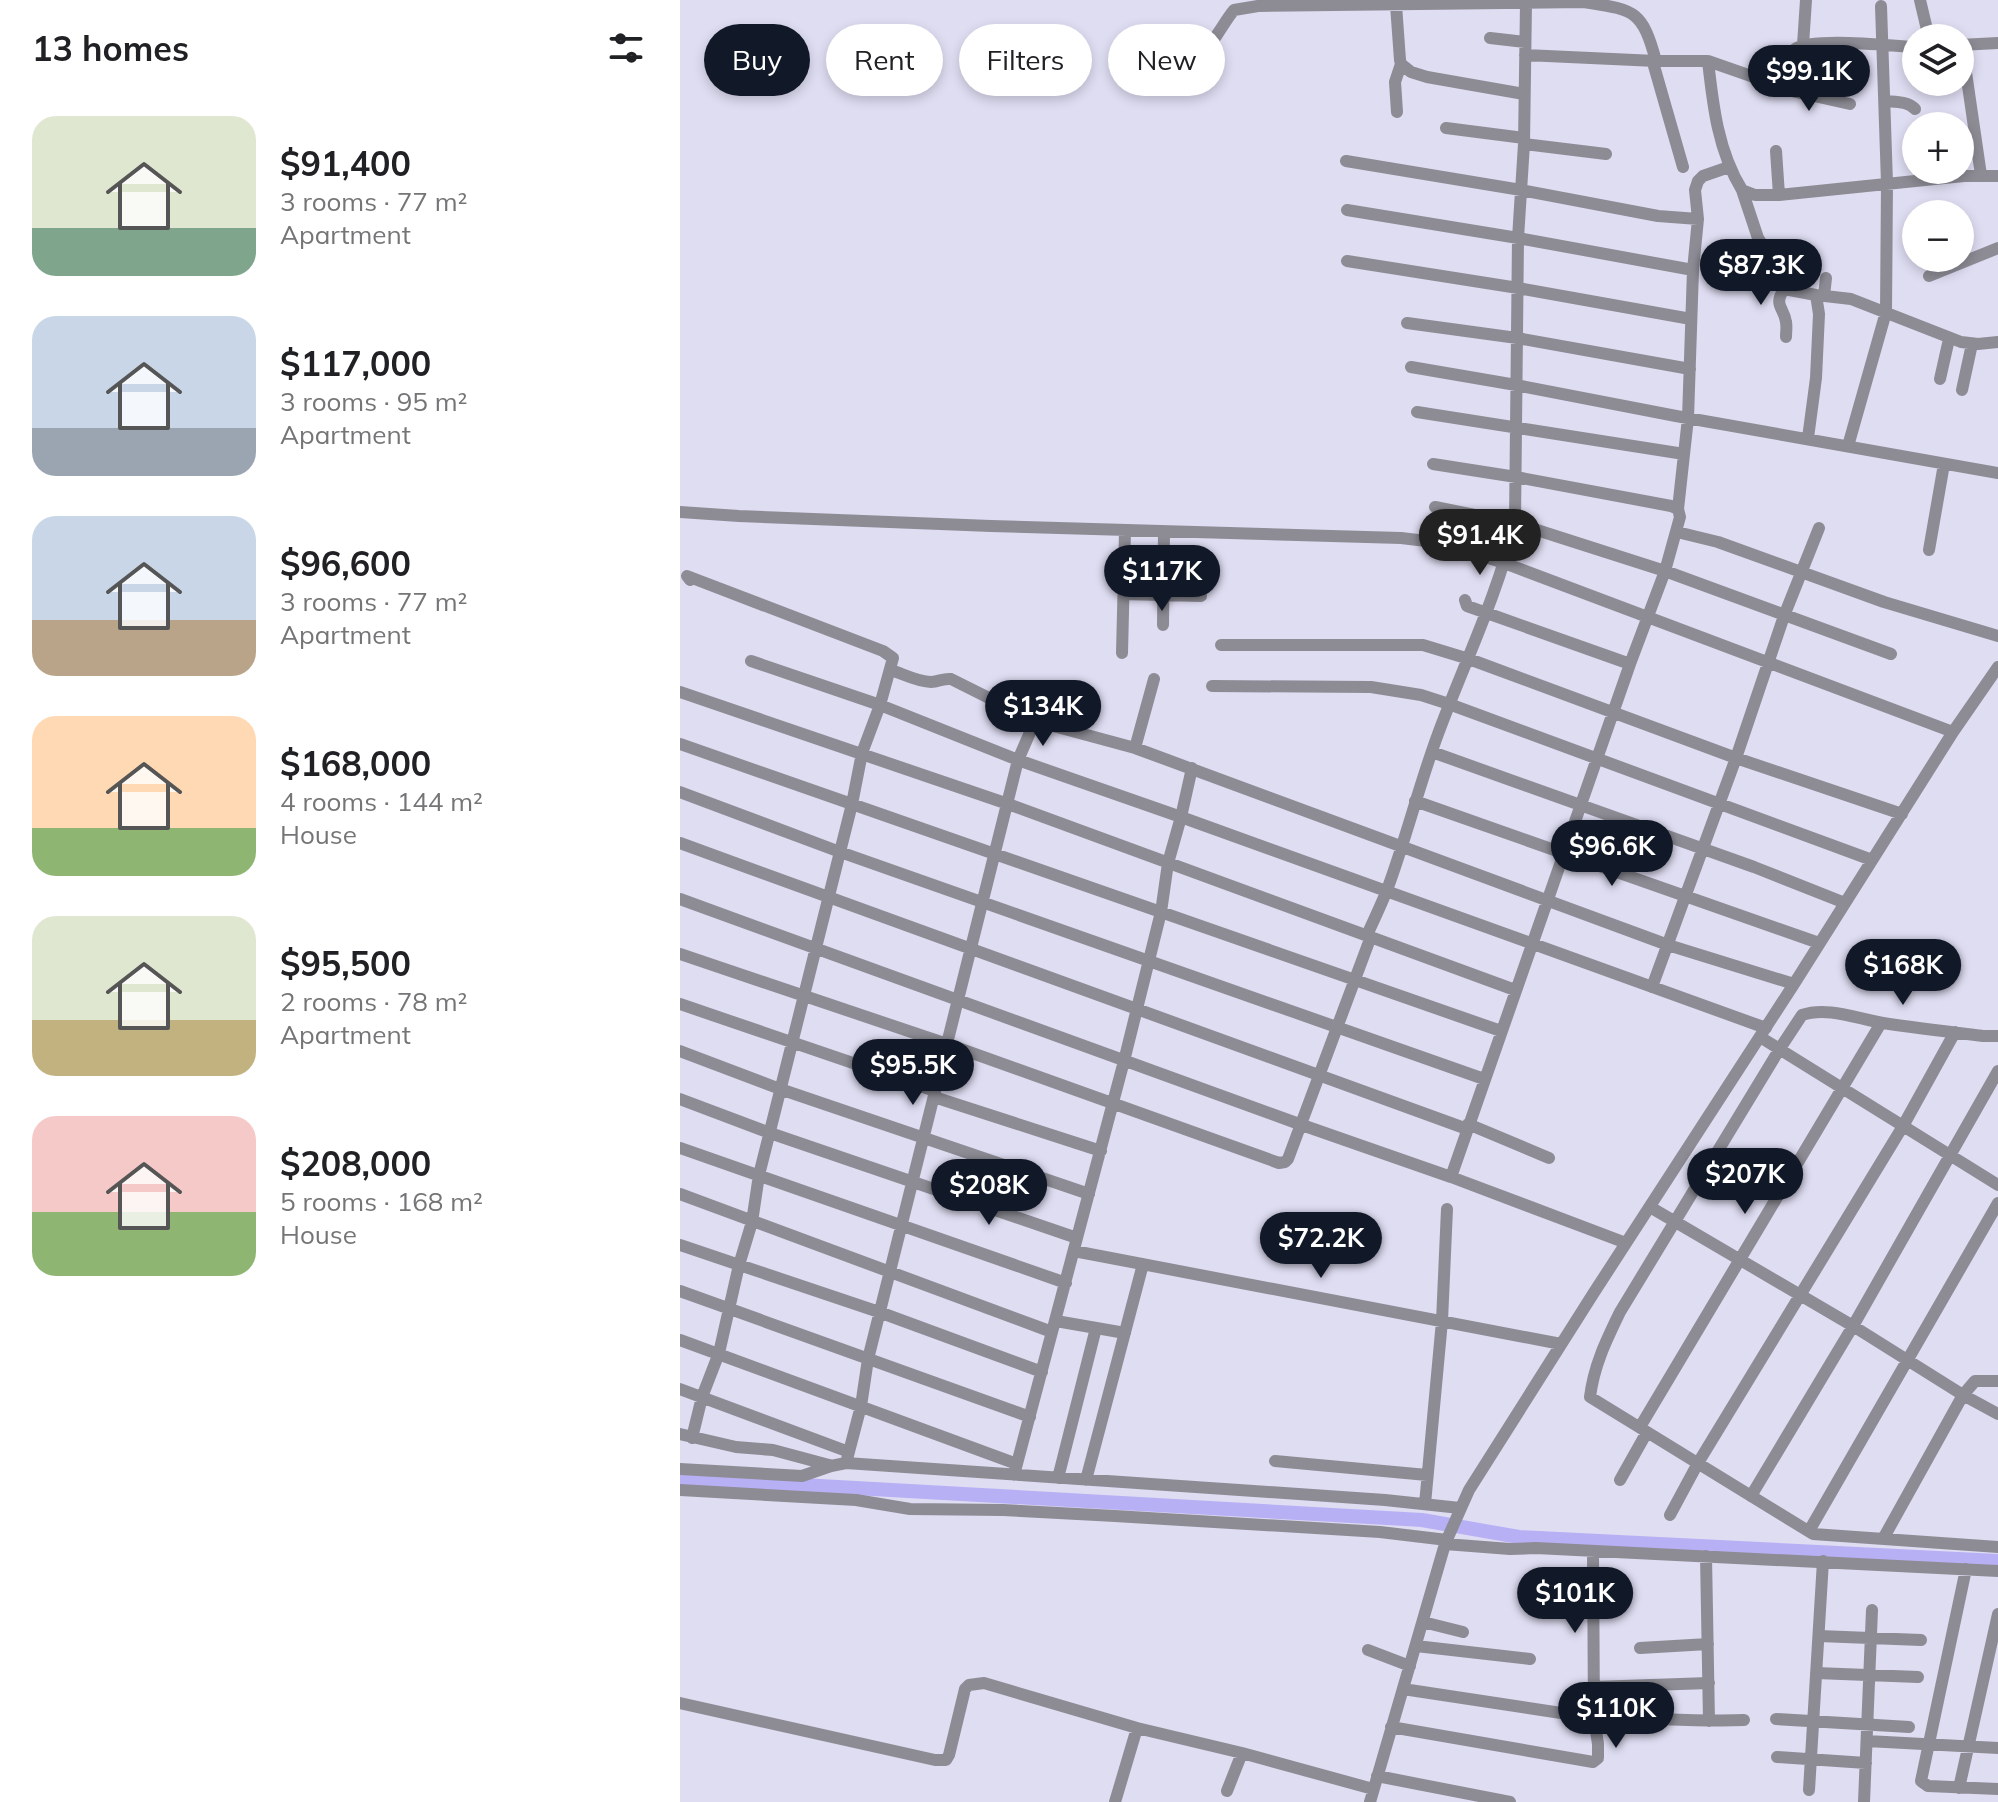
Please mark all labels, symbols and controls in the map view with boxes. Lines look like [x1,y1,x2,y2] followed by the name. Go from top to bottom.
[704,24,810,96] chip: Buy
[826,24,943,96] chip: Rent
[959,24,1092,96] chip: Filters
[1108,24,1225,96] chip: New
[1902,24,1974,272] map controls
[1902,24,1974,96] button: layers
[604,26,648,70] icon: filters
[32,27,189,70] text: 13 homes
[1744,45,1874,113] pin: $99.1K
[1766,54,1852,87] text: $99.1K
[1902,112,1974,184] button: +
[280,142,411,185] text: $91,400
[96,148,192,244] icon: home
[280,185,467,218] text: 3 rooms · 77 m²
[1902,200,1974,272] button: −
[280,218,411,251] text: Apartment
[1696,239,1826,307] pin: $87.3K
[1718,248,1804,281] text: $87.3K
[280,342,431,385] text: $117,000
[96,348,192,444] icon: home
[280,385,467,418] text: 3 rooms · 95 m²
[280,418,411,451] text: Apartment
[1415,509,1545,577] pin: $91.4K
[1437,518,1523,551] text: $91.4K
[280,542,411,585] text: $96,600
[1106,545,1218,613] pin: $117K
[96,548,192,644] icon: home
[1122,554,1202,587] text: $117K
[280,585,467,618] text: 3 rooms · 77 m²
[280,618,411,651] text: Apartment
[987,680,1099,748] pin: $134K
[1003,689,1083,722] text: $134K
[280,742,431,785] text: $168,000
[96,748,192,844] icon: home
[280,785,483,818] text: 4 rooms · 144 m²
[280,818,357,851] text: House
[1547,820,1677,888] pin: $96.6K
[1569,829,1655,862] text: $96.6K
[1847,939,1959,1007] pin: $168K
[280,942,411,985] text: $95,500
[96,948,192,1044] icon: home
[1863,948,1943,981] text: $168K
[280,985,467,1018] text: 2 rooms · 78 m²
[280,1018,411,1051] text: Apartment
[848,1039,978,1107] pin: $95.5K
[870,1048,956,1081] text: $95.5K
[280,1142,431,1185] text: $208,000
[96,1148,192,1244] icon: home
[1689,1148,1801,1216] pin: $207K
[1705,1157,1785,1190] text: $207K
[933,1159,1045,1227] pin: $208K
[949,1168,1029,1201] text: $208K
[280,1185,483,1218] text: 5 rooms · 168 m²
[1256,1212,1386,1280] pin: $72.2K
[280,1218,357,1251] text: House
[1278,1221,1364,1254] text: $72.2K
[1519,1567,1631,1635] pin: $101K
[1535,1576,1615,1609] text: $101K
[1560,1682,1672,1750] pin: $110K
[1576,1691,1656,1724] text: $110K

